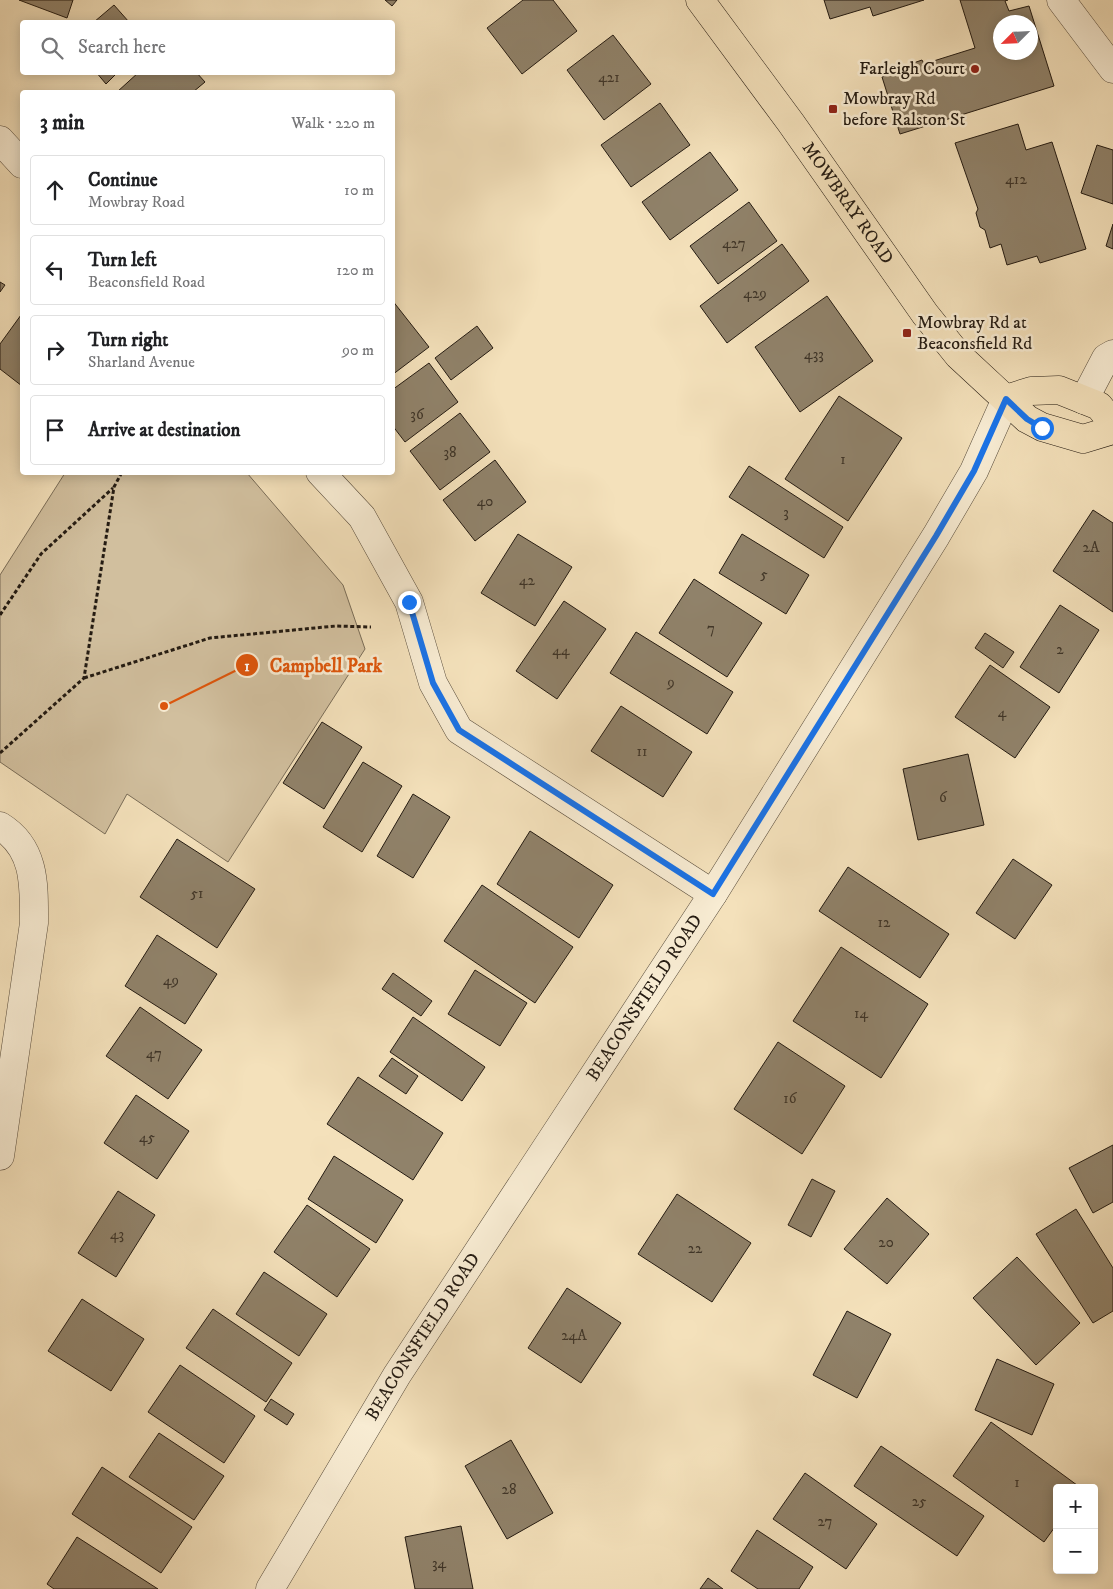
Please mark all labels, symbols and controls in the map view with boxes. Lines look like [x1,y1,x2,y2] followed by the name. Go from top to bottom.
[993,15,1038,60] north arrow
[20,20,395,75] search box
[38,34,66,62] icon: search
[78,36,166,59] text: Search here
[859,58,965,80] place label: Farleigh Court
[969,63,981,75] marker: Farleigh Court
[598,68,620,87] house number: 421
[843,88,965,131] place label: Mowbray Rd before Ralston St
[827,103,839,115] marker: Mowbray Rd before Ralston St
[40,110,85,136] text: 3 min
[291,113,375,133] text: Walk · 220 m
[797,138,898,269] street label: MOWBRAY ROAD
[88,169,158,192] text: Continue
[1005,170,1027,189] house number: 412
[41,176,69,204] icon: ahead
[344,180,374,200] text: 10 m
[88,192,185,212] text: Mowbray Road
[722,234,746,253] house number: 427
[88,249,157,272] text: Turn left
[41,256,69,284] icon: left
[336,260,374,280] text: 120 m
[88,272,205,292] text: Beaconsfield Road
[743,284,767,303] house number: 429
[917,312,1032,355] place label: Mowbray Rd at Beaconsfield Rd
[901,327,913,339] marker: Mowbray Rd at Beaconsfield Rd
[88,329,168,352] text: Turn right
[41,336,69,364] icon: right
[342,340,374,360] text: 90 m
[804,345,824,364] house number: 433
[88,352,195,372] text: Sharland Avenue
[410,405,425,424] house number: 36
[41,416,69,444] icon: arrive
[1031,417,1054,440] route start
[88,419,240,442] text: Arrive at destination
[443,443,457,462] house number: 38
[840,450,846,469] house number: 1
[477,492,493,511] house number: 40
[783,503,789,522] house number: 3
[1083,538,1100,557] house number: 2A
[760,565,768,584] house number: 5
[519,571,536,590] house number: 42
[398,591,421,614] route end
[707,619,715,638] house number: 7
[1056,640,1064,659] house number: 2
[552,641,570,660] house number: 44
[235,648,392,682] callout: Campbell Park
[270,655,383,678] text: Campbell Park
[244,657,250,676] text: 1
[666,673,675,692] house number: 9
[998,703,1007,722] house number: 4
[636,742,648,761] house number: 11
[939,788,948,807] house number: 6
[191,884,203,903] house number: 51
[582,910,707,1085] street label: BEACONSFIELD ROAD
[878,913,891,932] house number: 12
[163,971,179,990] house number: 49
[854,1004,868,1023] house number: 14
[146,1044,162,1063] house number: 47
[783,1089,798,1108] house number: 16
[139,1128,156,1147] house number: 45
[110,1225,124,1244] house number: 43
[878,1233,894,1252] house number: 20
[688,1239,703,1258] house number: 22
[361,1249,485,1425] street label: BEACONSFIELD ROAD
[561,1326,587,1345] house number: 24A
[1014,1473,1020,1492] house number: 1
[502,1480,516,1499] house number: 28
[1053,1484,1098,1574] map controls
[1053,1484,1098,1529] button: +
[912,1492,927,1511] house number: 25
[818,1512,833,1531] house number: 27
[1053,1529,1098,1574] button: −
[432,1554,446,1573] house number: 34

